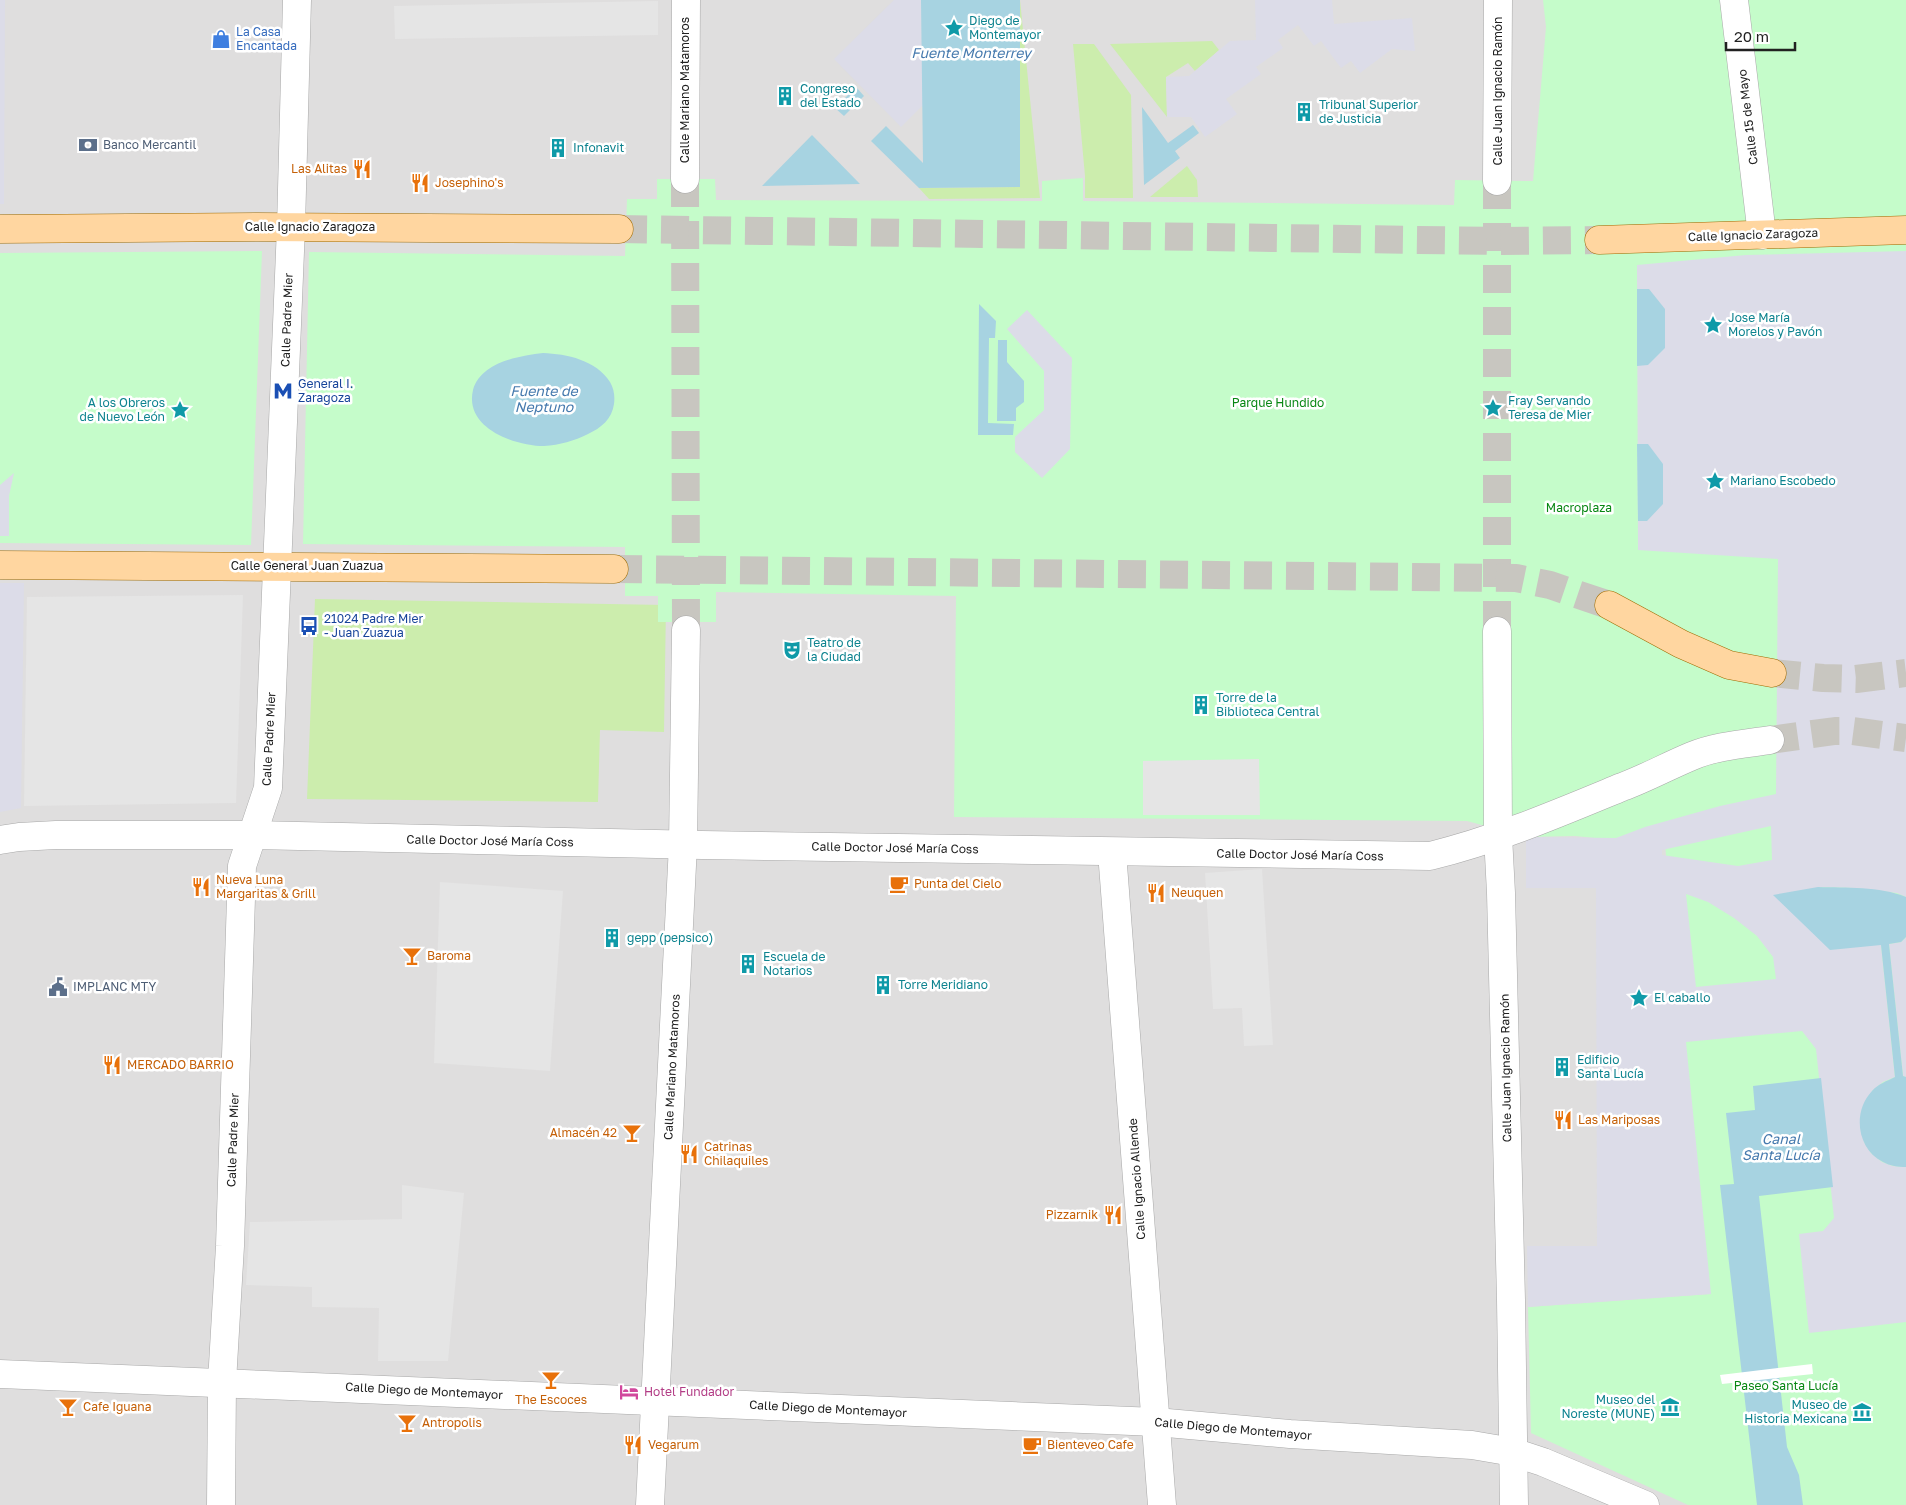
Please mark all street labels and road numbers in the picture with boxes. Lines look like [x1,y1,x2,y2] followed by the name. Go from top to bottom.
[677,17,692,163] street label: Calle Mariano Matamoros
[1490,17,1505,165] street label: Calle Juan Ignacio Ramón
[1734,68,1761,166] street label: Calle 15 de Mayo
[245,219,375,234] street label: Calle Ignacio Zaragoza
[1687,225,1818,244] street label: Calle Ignacio Zaragoza
[277,272,296,367] street label: Calle Padre Mier
[231,558,383,573] street label: Calle General Juan Zuazua
[259,691,278,786] street label: Calle Padre Mier
[406,832,574,849] street label: Calle Doctor José María Coss
[811,839,979,856] street label: Calle Doctor José María Coss
[1216,846,1384,863] street label: Calle Doctor José María Coss
[1497,993,1514,1143] street label: Calle Juan Ignacio Ramón
[660,994,683,1140] street label: Calle Mariano Matamoros
[223,1092,242,1187] street label: Calle Padre Mier
[1125,1118,1148,1240] street label: Calle Ignacio Allende
[345,1379,504,1402] street label: Calle Diego de Montemayor
[749,1397,908,1420] street label: Calle Diego de Montemayor
[1154,1414,1313,1443] street label: Calle Diego de Montemayor

